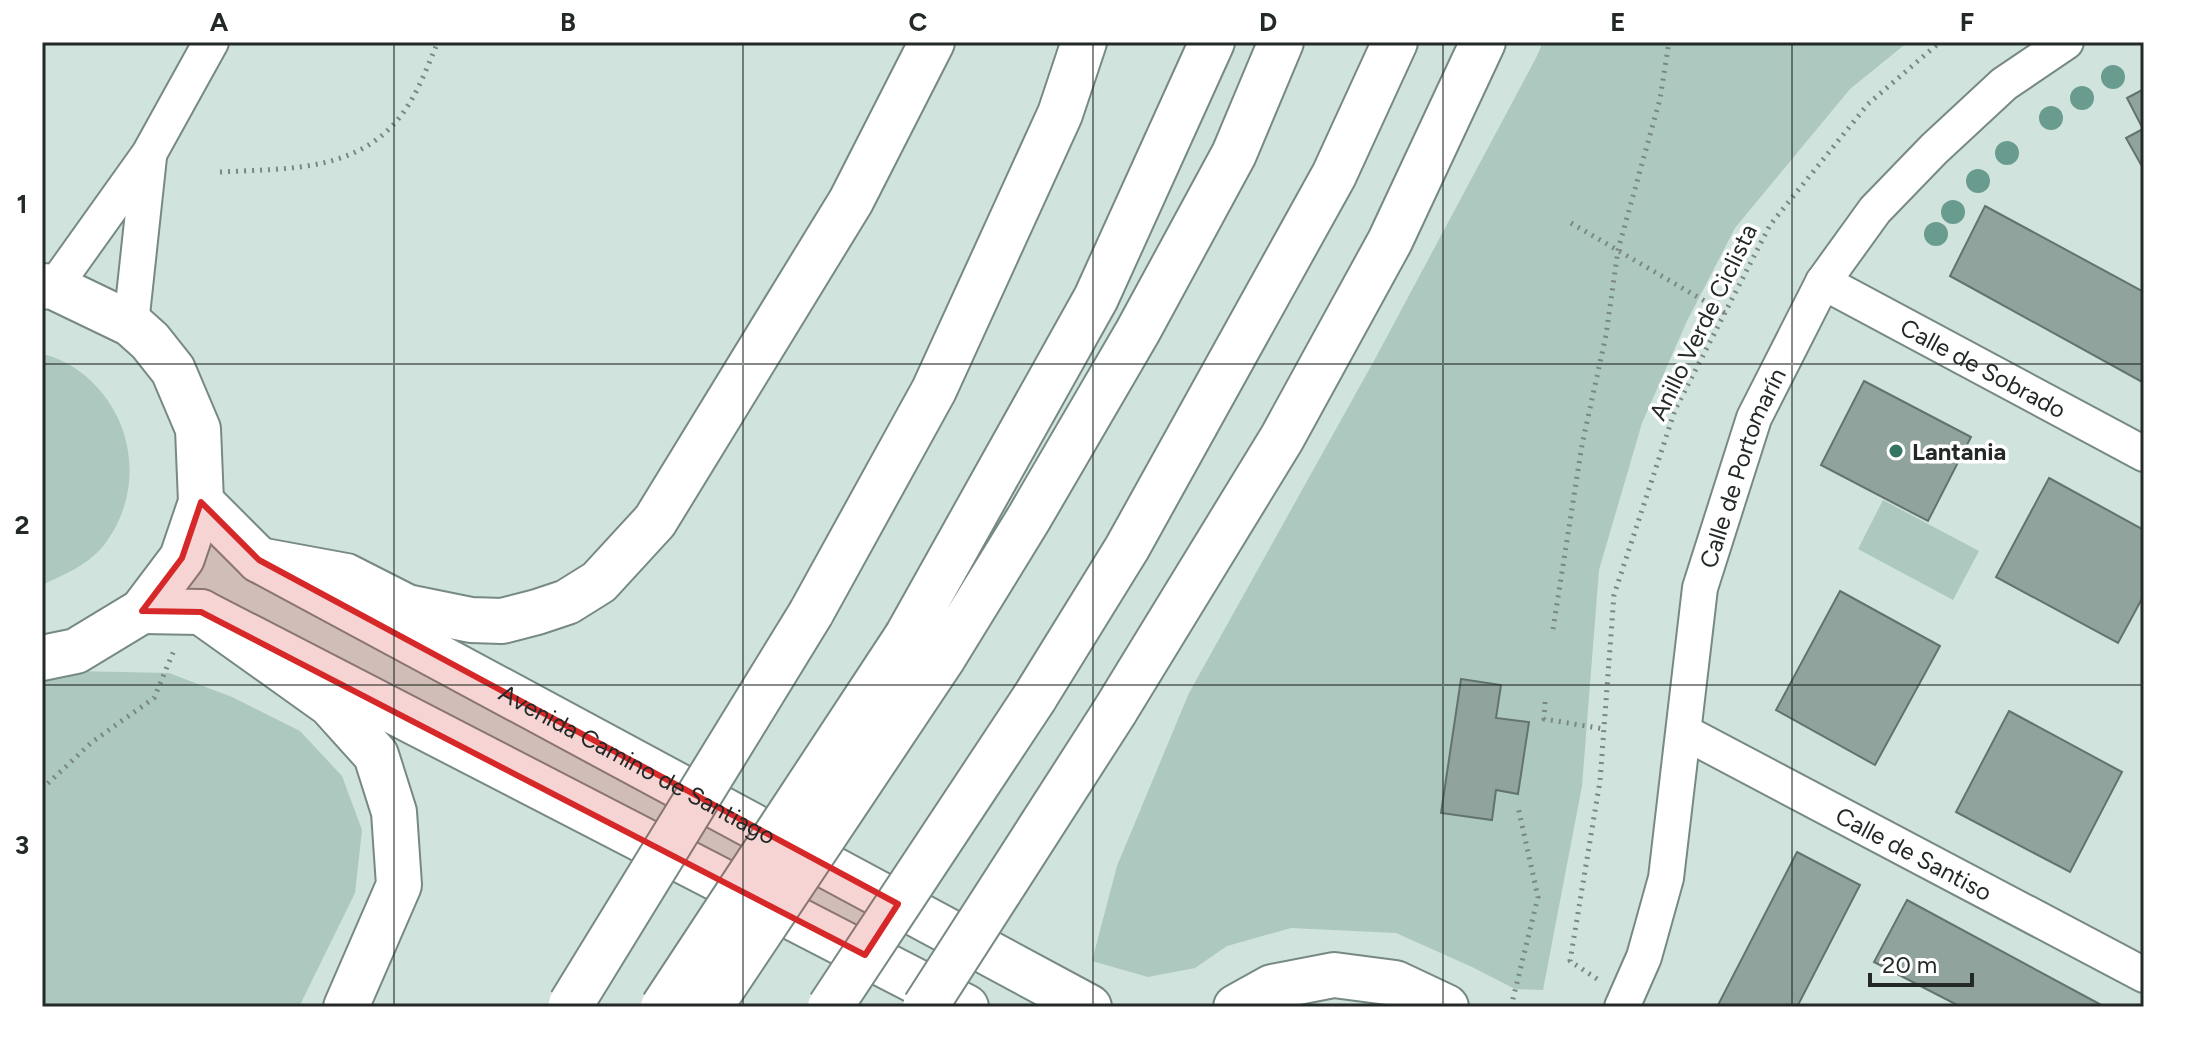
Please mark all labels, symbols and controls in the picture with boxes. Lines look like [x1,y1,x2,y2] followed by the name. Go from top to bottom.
[210,6,229,38] text: A
[560,6,576,38] text: B
[909,6,928,38] text: C
[1259,6,1277,38] text: D
[1610,6,1626,38] text: E
[1960,6,1974,38] text: F
[17,188,27,220] text: 1
[1643,219,1763,425] street label: Anillo Verde Ciclista
[1896,312,2071,424] street label: Calle de Sobrado
[1693,363,1792,571] street label: Calle de Portomarín
[1912,437,2006,466] place label: Lantania
[1887,442,1905,460] marker: Lantania
[14,509,30,541] text: 2
[494,678,781,850] street label: Avenida Camino de Santiago
[1831,800,1997,907] street label: Calle de Santiso
[15,829,29,861] text: 3
[1870,937,1972,987] scale bar
[1882,950,1937,979] text: 20 m

